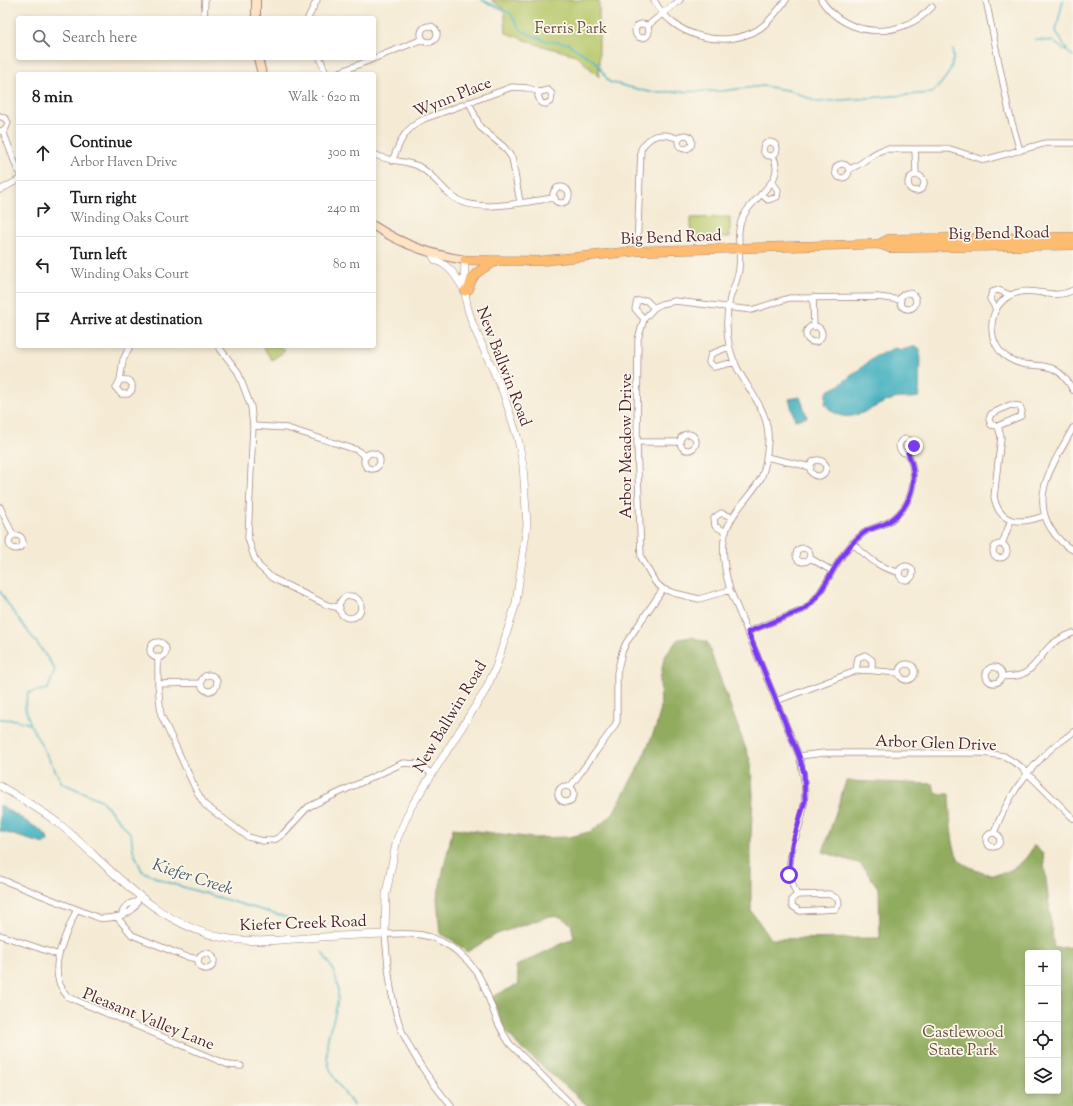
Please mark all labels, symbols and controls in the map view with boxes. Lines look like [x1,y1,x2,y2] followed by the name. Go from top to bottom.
[16,16,376,60] search box
[535,18,608,41] park label: Ferris Park
[30,27,52,49] icon: search
[62,28,137,49] text: Search here
[410,72,495,124] street label: Wynn Place
[32,86,73,110] text: 8 min
[288,89,360,107] text: Walk · 620 m
[70,133,132,154] text: Continue
[32,142,54,164] icon: ahead
[328,144,360,162] text: 300 m
[70,154,177,172] text: Arbor Haven Drive
[70,189,136,210] text: Turn right
[32,198,54,220] icon: right
[327,200,360,218] text: 240 m
[70,210,189,228] text: Winding Oaks Court
[948,222,1050,247] street label: Big Bend Road
[620,225,722,252] street label: Big Bend Road
[70,245,127,266] text: Turn left
[32,254,54,276] icon: left
[333,256,360,274] text: 80 m
[70,266,189,284] text: Winding Oaks Court
[469,304,536,430] street label: New Ballwin Road
[32,310,54,332] icon: arrive
[70,310,203,331] text: Arrive at destination
[616,373,639,519] street label: Arbor Meadow Drive
[905,437,923,455] route end
[409,657,494,778] street label: New Ballwin Road
[875,731,997,758] street label: Arbor Glen Drive
[149,854,236,902] water label: Kiefer Creek
[780,866,798,884] route start
[239,911,367,938] street label: Kiefer Creek Road
[1025,950,1061,1094] map controls
[1025,950,1061,986] button: +
[79,983,217,1057] street label: Pleasant Valley Lane
[1025,986,1061,1022] button: −
[922,1022,1004,1063] park label: Castlewood State Park
[1025,1022,1061,1058] button: locate
[1025,1058,1061,1094] button: layers

